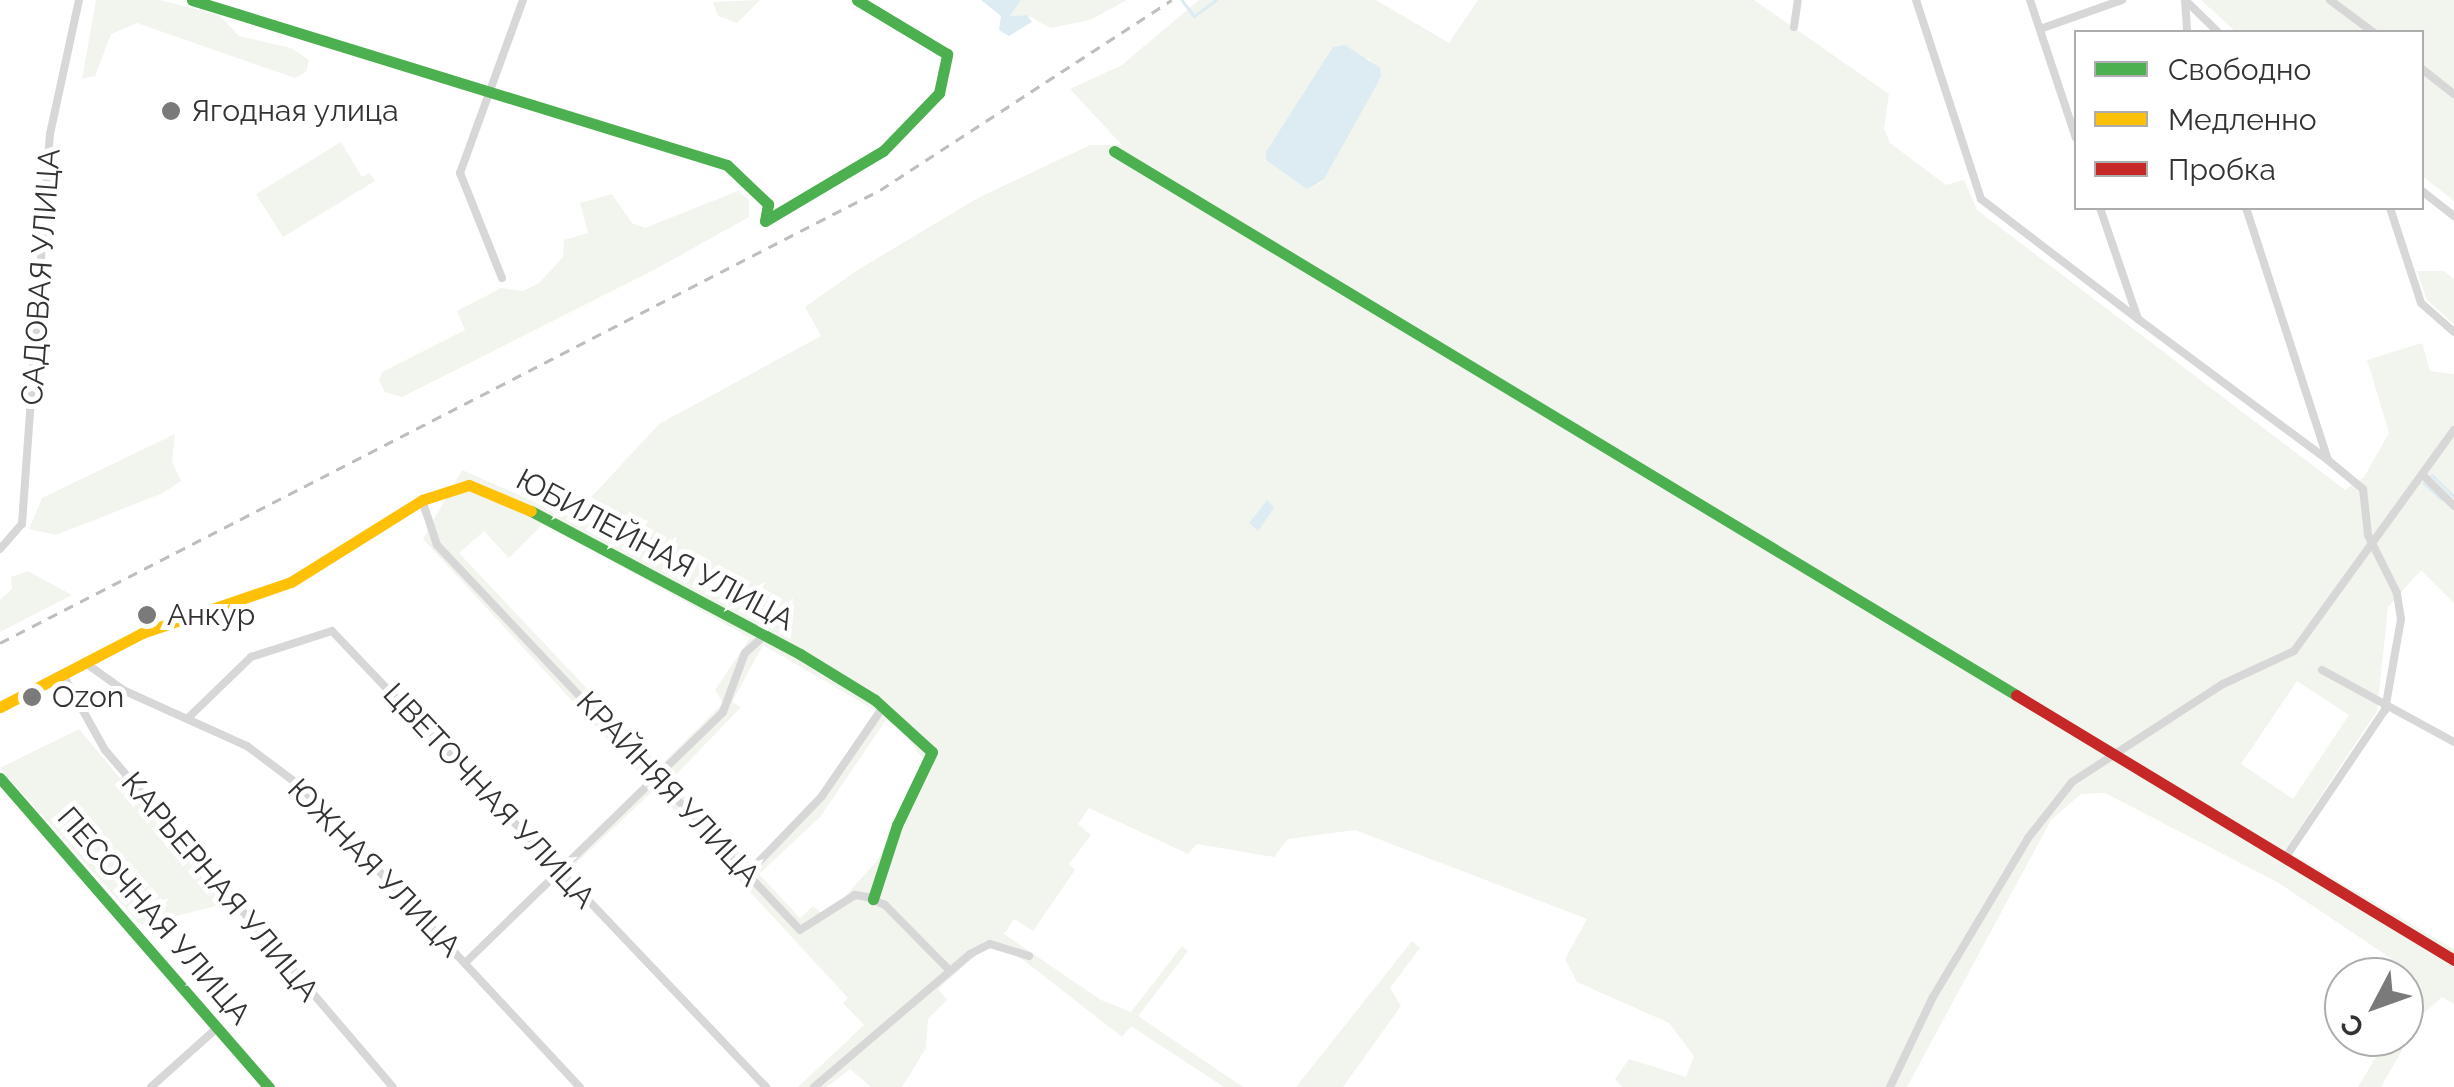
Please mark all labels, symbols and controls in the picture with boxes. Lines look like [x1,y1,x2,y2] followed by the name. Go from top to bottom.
[2074,30,2424,210] legend
[2168,52,2311,87] text: Свободно
[191,93,399,129] place label: Ягодная улица
[160,100,182,122] marker: Ягодная улица
[2168,102,2317,137] text: Медленно
[14,147,68,407] street label: САДОВАЯ УЛИЦА
[2168,152,2276,187] text: Пробка
[510,462,800,638] street label: ЮБИЛЕЙНАЯ УЛИЦА
[167,597,255,633] place label: Анкур
[136,604,158,626] marker: Анкур
[376,676,602,916] street label: ЦВЕТОЧНАЯ УЛИЦА
[52,679,124,715] place label: Ozon
[569,684,767,894] street label: КРАЙНЯЯ УЛИЦА
[21,686,43,708] marker: Ozon
[114,765,326,1009] street label: КАРЬЕРНАЯ УЛИЦА
[280,772,468,964] street label: ЮЖНАЯ УЛИЦА
[50,800,258,1032] street label: ПЕСОЧНАЯ УЛИЦА
[2324,957,2424,1057] north arrow
[2334,1008,2371,1044] text: С

